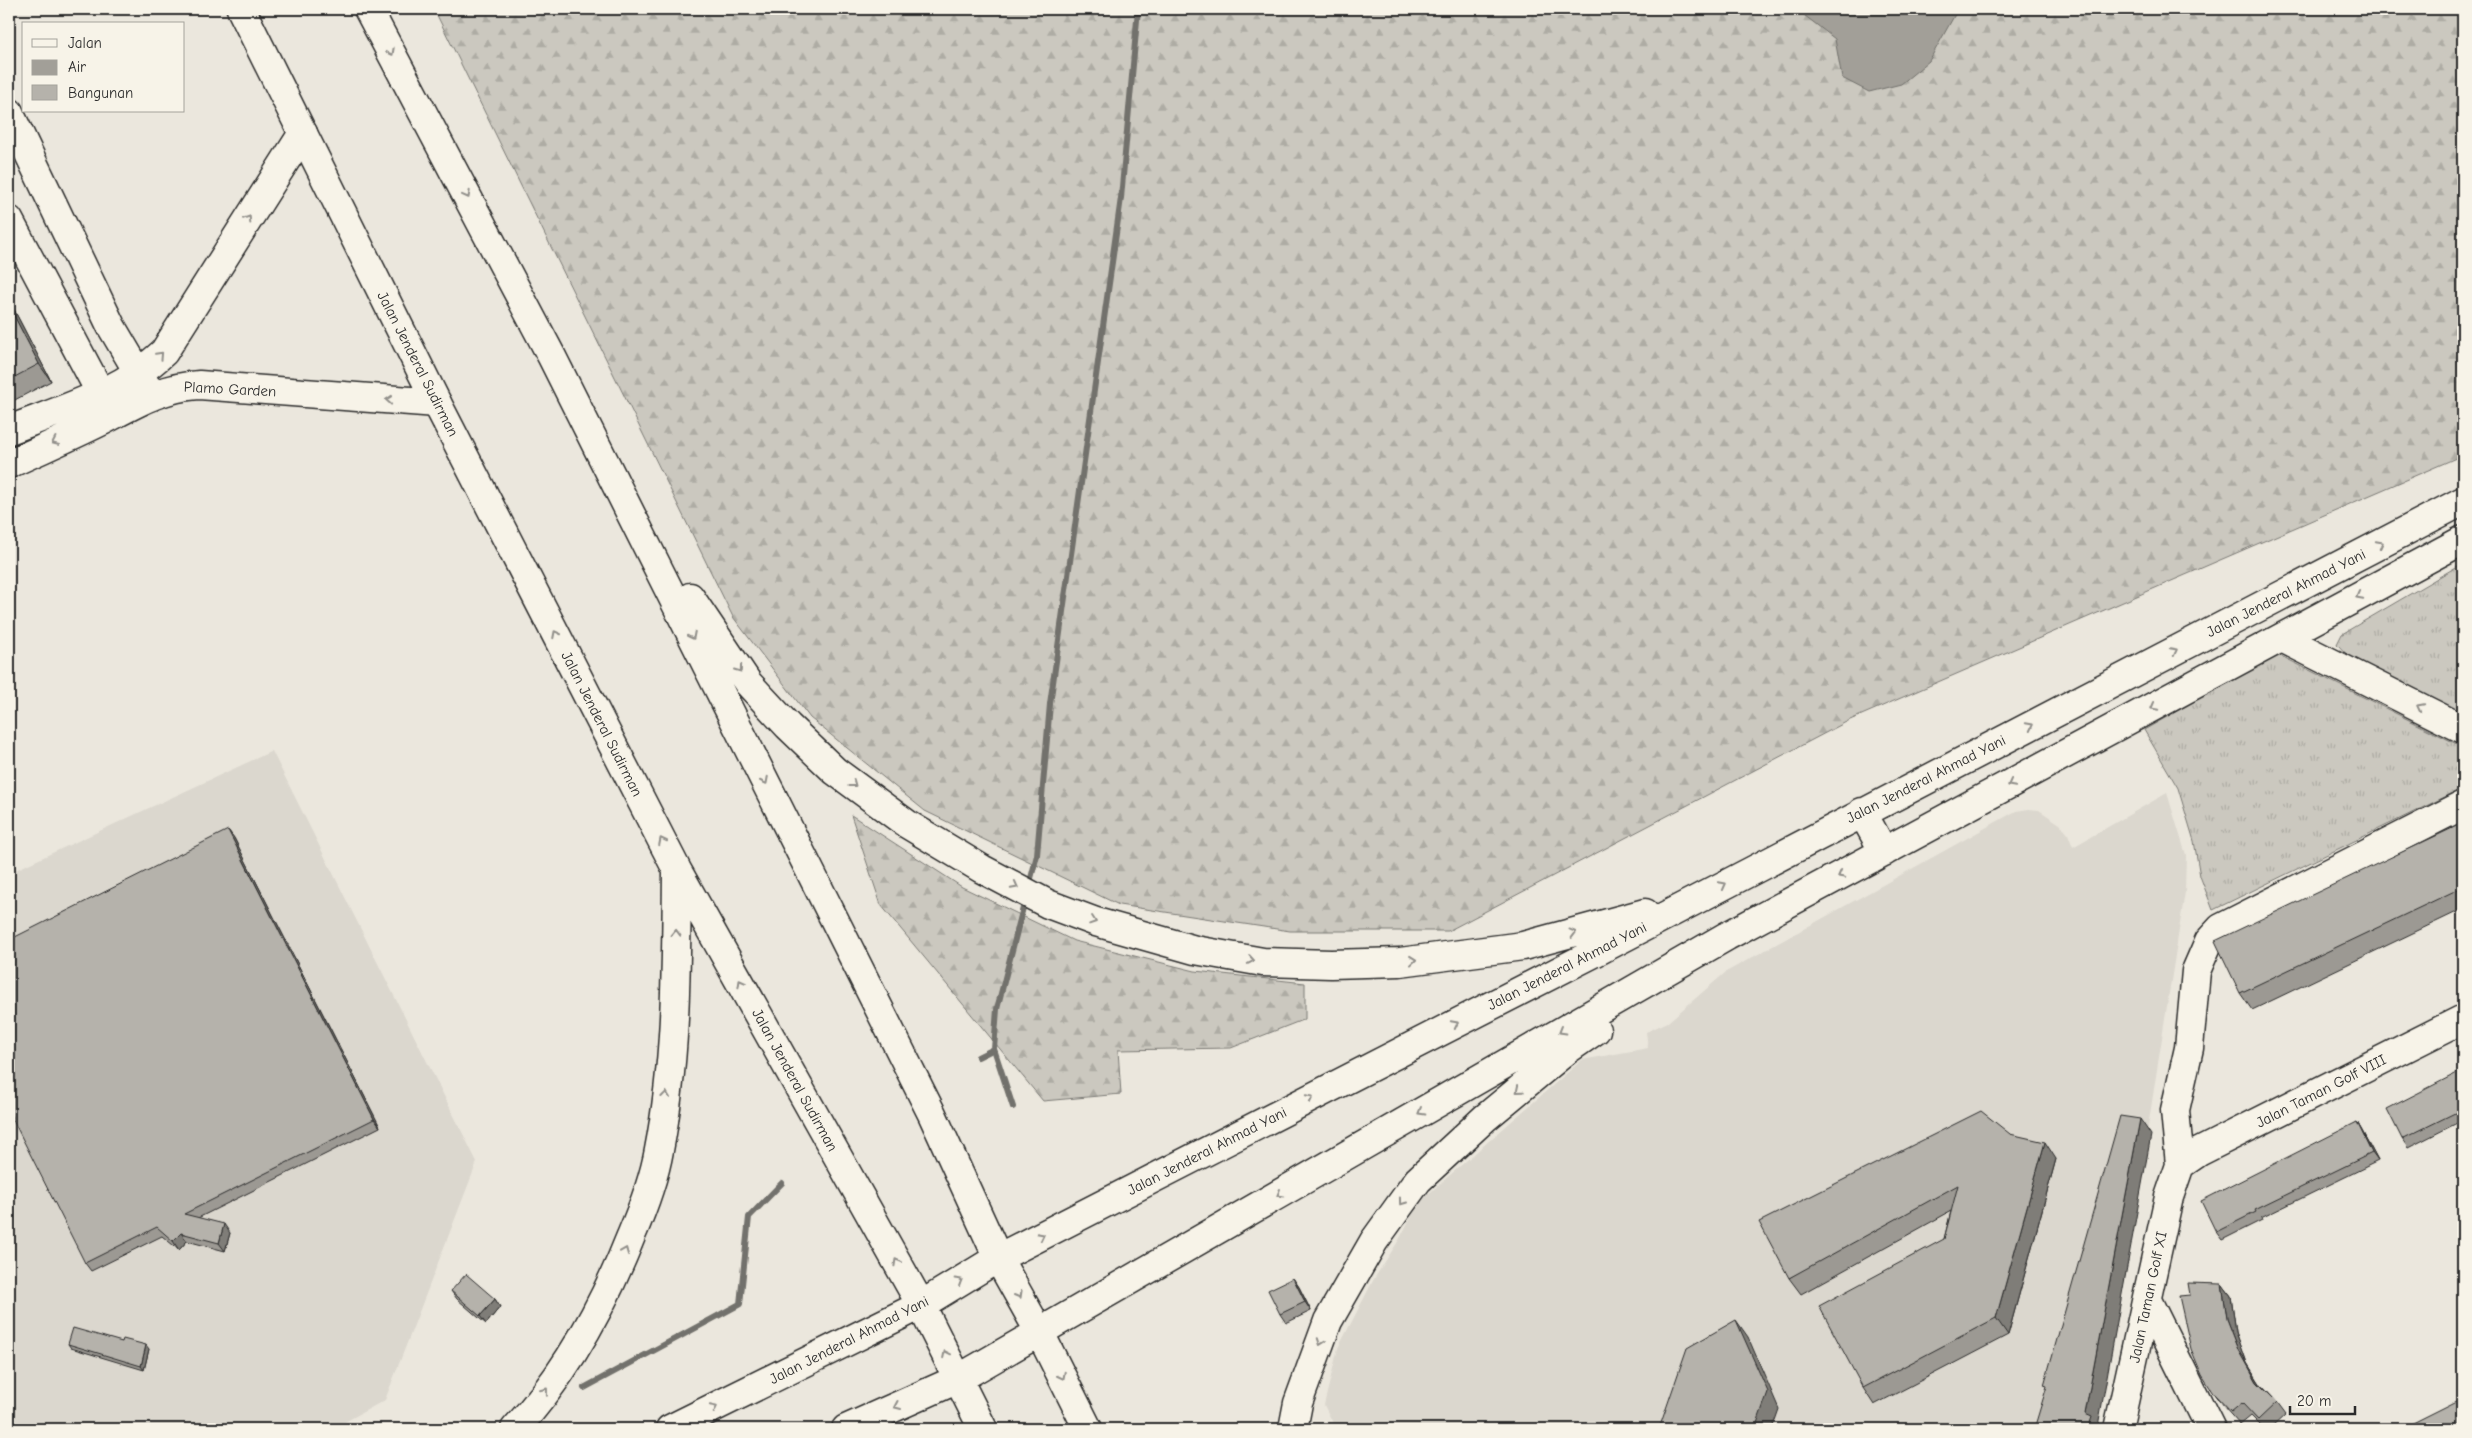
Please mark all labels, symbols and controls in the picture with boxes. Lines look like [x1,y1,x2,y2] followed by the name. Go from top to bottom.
[22,22,185,112] legend
[68,34,102,52] text: Jalan
[385,47,395,56] one-way arrow
[68,58,86,76] text: Air
[68,84,133,102] text: Bangunan
[461,190,471,199] one-way arrow
[242,215,251,225] one-way arrow
[374,288,462,440] street label: Jalan Jenderal Sudirman
[154,352,163,361] one-way arrow
[183,378,277,400] street label: Plamo Garden
[384,394,392,405] one-way arrow
[51,436,60,447] one-way arrow
[2375,540,2384,550] one-way arrow
[2203,545,2369,641] street label: Jalan Jenderal Ahmad Yani
[2355,590,2364,600] one-way arrow
[552,630,562,639] one-way arrow
[686,631,696,640] one-way arrow
[2169,647,2178,657] one-way arrow
[558,648,646,800] street label: Jalan Jenderal Sudirman
[733,663,742,673] one-way arrow
[2150,701,2159,711] one-way arrow
[2416,703,2425,713] one-way arrow
[2024,722,2033,732] one-way arrow
[1843,731,2009,827] street label: Jalan Jenderal Ahmad Yani
[759,776,769,785] one-way arrow
[847,778,857,787] one-way arrow
[2008,778,2017,788] one-way arrow
[658,837,668,846] one-way arrow
[1837,869,1846,879] one-way arrow
[1010,880,1019,890] one-way arrow
[1718,881,1727,891] one-way arrow
[1089,915,1097,925] one-way arrow
[1484,918,1650,1014] street label: Jalan Jenderal Ahmad Yani
[671,928,681,936] one-way arrow
[1568,928,1576,938] one-way arrow
[1246,955,1255,965] one-way arrow
[1409,955,1417,966] one-way arrow
[737,980,747,989] one-way arrow
[748,1005,842,1155] street label: Jalan Jenderal Sudirman
[1450,1020,1459,1030] one-way arrow
[1558,1025,1567,1035] one-way arrow
[2253,1050,2389,1132] street label: Jalan Taman Golf VIII
[1516,1084,1525,1092] one-way arrow
[660,1090,671,1098] one-way arrow
[1305,1094,1314,1104] one-way arrow
[1124,1103,1290,1199] street label: Jalan Jenderal Ahmad Yani
[1417,1106,1426,1116] one-way arrow
[1277,1187,1286,1197] one-way arrow
[1399,1196,1408,1206] one-way arrow
[2125,1230,2171,1364] street label: Jalan Taman Golf XI
[1036,1232,1045,1242] one-way arrow
[619,1247,630,1256] one-way arrow
[894,1259,904,1268] one-way arrow
[954,1278,963,1288] one-way arrow
[1012,1290,1022,1299] one-way arrow
[766,1292,932,1388] street label: Jalan Jenderal Ahmad Yani
[1317,1337,1327,1345] one-way arrow
[941,1350,952,1359] one-way arrow
[1056,1371,1066,1380] one-way arrow
[2290,1383,2354,1415] scale bar
[540,1388,548,1397] one-way arrow
[2297,1392,2331,1410] text: 20 m
[893,1400,902,1410] one-way arrow
[709,1403,718,1414] one-way arrow

